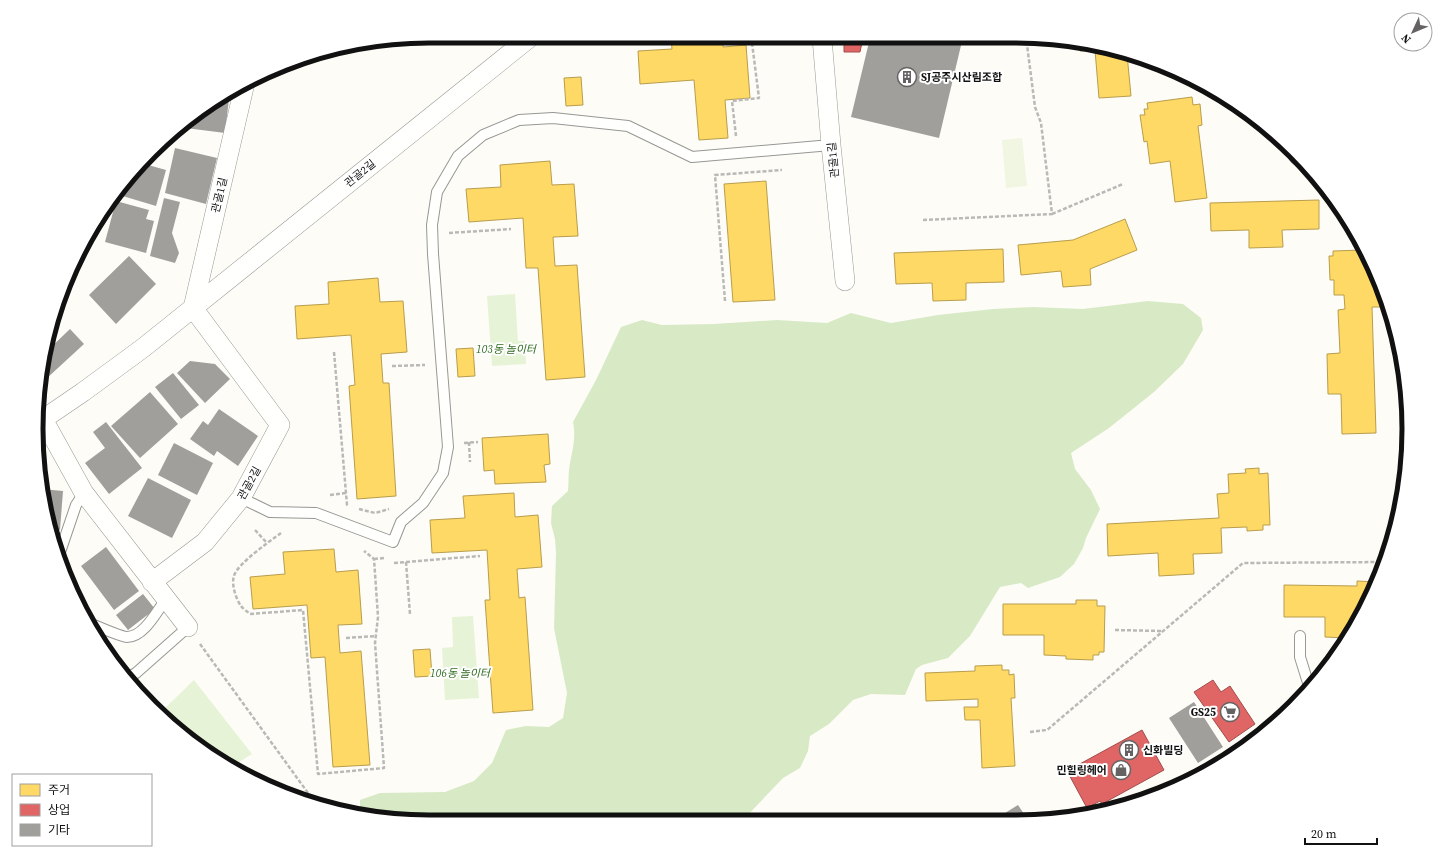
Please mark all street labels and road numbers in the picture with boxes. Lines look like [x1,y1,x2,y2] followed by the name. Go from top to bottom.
[824,141,843,179] street label: 관골1길
[342,156,379,191] street label: 관골2길
[208,176,231,214] street label: 관골1길
[234,464,265,503] street label: 관골2길

